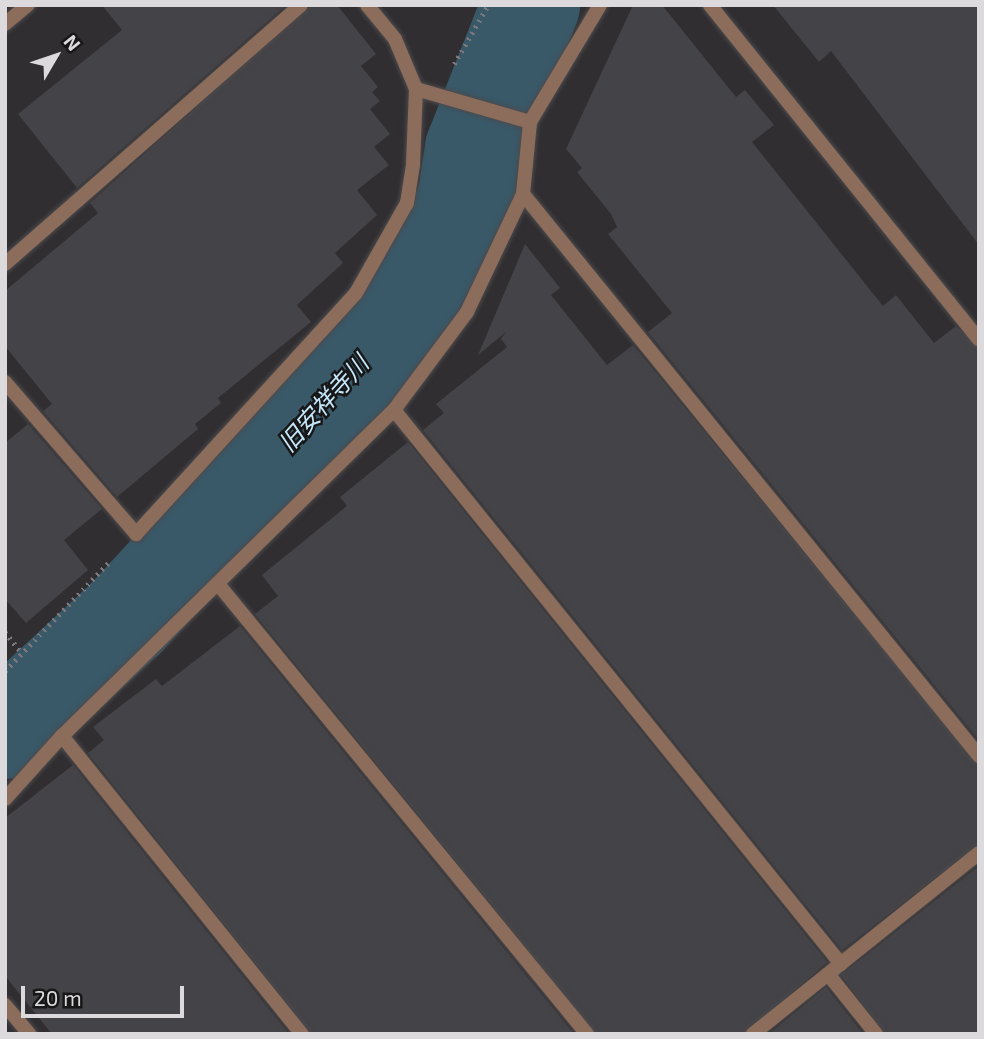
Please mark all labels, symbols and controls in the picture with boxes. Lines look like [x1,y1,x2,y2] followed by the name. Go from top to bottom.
[21,21,91,91] north arrow
[59,30,86,55] text: N
[272,349,374,457] water label: 旧安祥寺川
[24,972,187,1016] scale bar
[34,985,82,1010] text: 20 m

